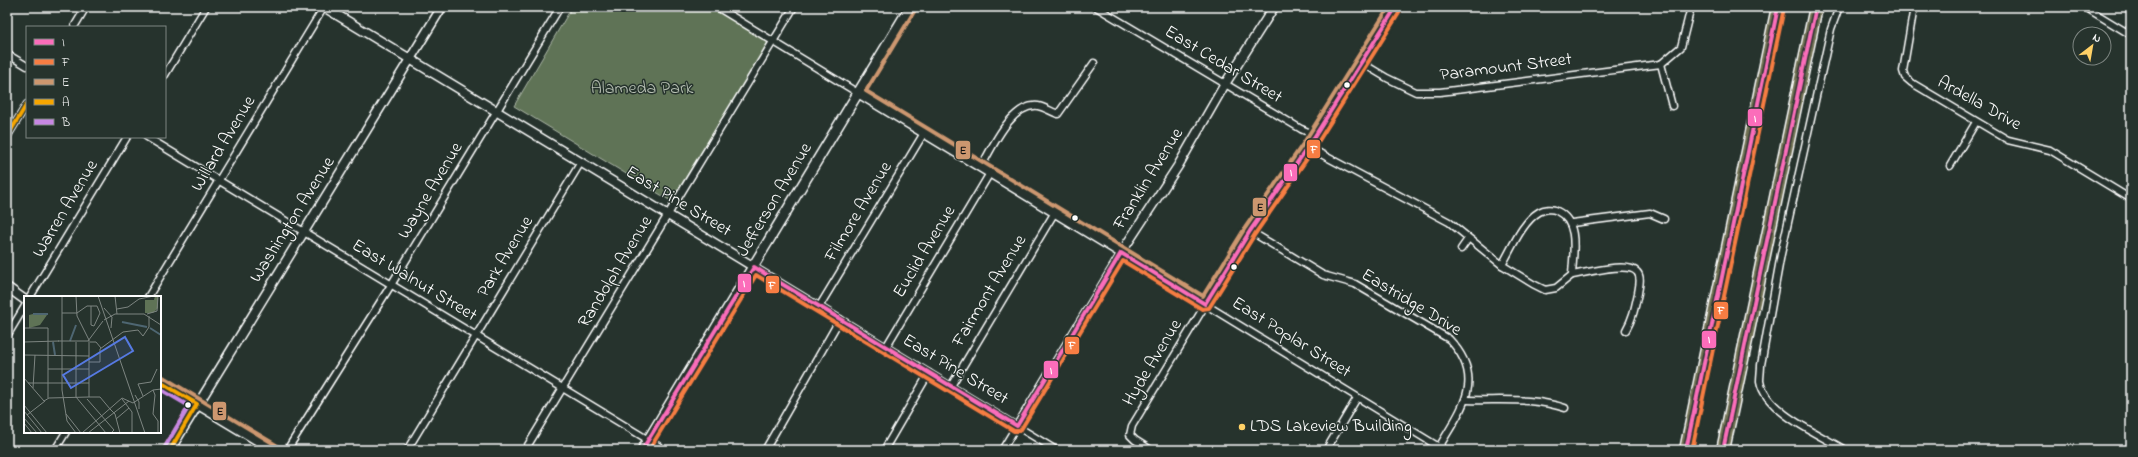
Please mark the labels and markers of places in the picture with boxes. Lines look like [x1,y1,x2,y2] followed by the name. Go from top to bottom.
[1342,80,1352,90] unlabelled marker
[1070,213,1080,223] unlabelled marker
[1229,262,1239,272] unlabelled marker
[183,400,193,410] unlabelled marker
[1250,414,1412,441] place label: LDS Lakeview Building
[1237,422,1247,432] marker: LDS Lakeview Building

